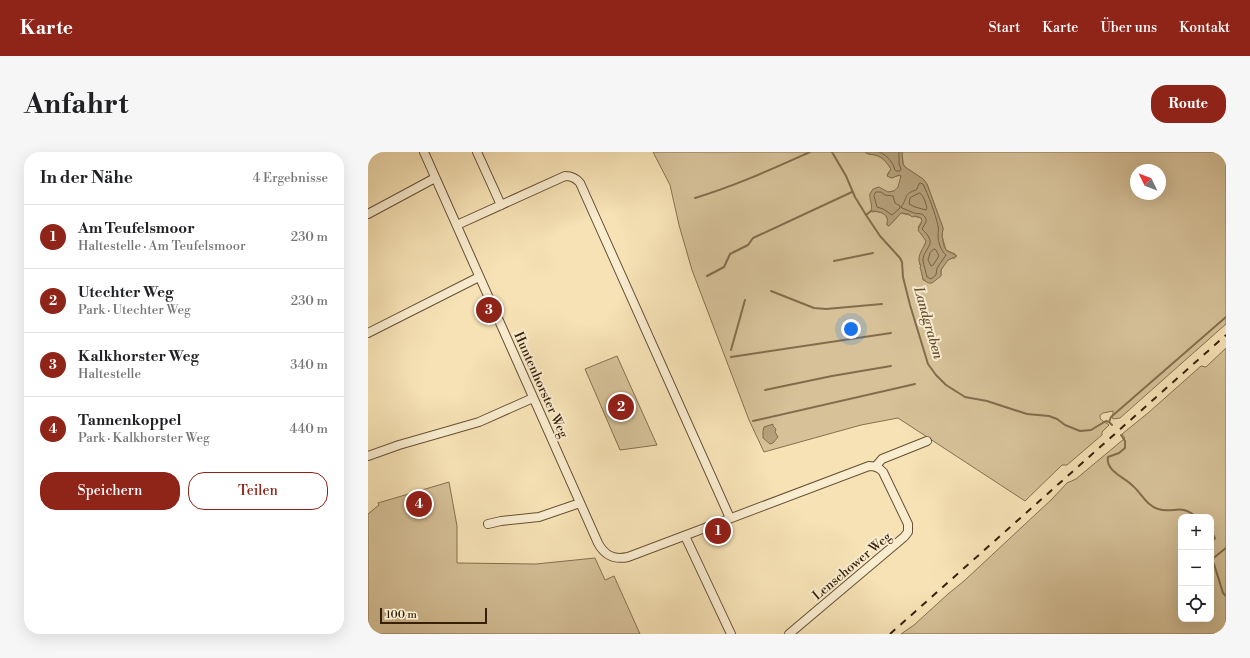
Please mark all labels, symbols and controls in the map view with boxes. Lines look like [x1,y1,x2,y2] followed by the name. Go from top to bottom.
[20,16,73,40] text: Karte
[988,19,1020,37] text: Start
[1042,19,1078,37] text: Karte
[1100,19,1157,37] text: Über uns
[1179,19,1230,37] text: Kontakt
[1151,85,1226,123] button: Route
[24,87,128,122] text: Anfahrt
[1130,164,1166,200] north arrow
[40,167,133,189] text: In der Nähe
[253,170,328,186] text: 4 Ergebnisse
[78,219,195,238] text: Am Teufelsmoor
[50,229,56,245] text: 1
[291,229,328,245] text: 230 m
[78,238,246,254] text: Haltestelle · Am Teufelsmoor
[78,283,174,302] text: Utechter Weg
[909,284,947,361] water label: Landgraben
[49,293,57,309] text: 2
[291,293,328,309] text: 230 m
[476,295,502,325] pin: 3
[78,302,191,318] text: Park · Utechter Weg
[841,319,861,339] your location
[510,329,572,441] street label: Huntenhorster Weg
[78,347,199,366] text: Kalkhorster Weg
[49,357,57,373] text: 3
[290,357,328,373] text: 340 m
[78,366,141,382] text: Haltestelle
[608,392,634,422] pin: 2
[78,411,182,430] text: Tannenkoppel
[49,421,57,437] text: 4
[290,421,328,437] text: 440 m
[78,430,210,446] text: Park · Kalkhorster Weg
[40,472,180,510] button: Speichern
[188,472,328,510] button: Teilen
[406,489,432,519] pin: 4
[1178,514,1214,622] map controls
[1178,514,1214,550] button: +
[705,516,731,546] pin: 1
[809,528,895,604] street label: Lenschower Weg
[1178,550,1214,586] button: −
[1178,586,1214,622] button: locate
[380,606,487,625] scale bar
[386,608,417,622] text: 100 m

